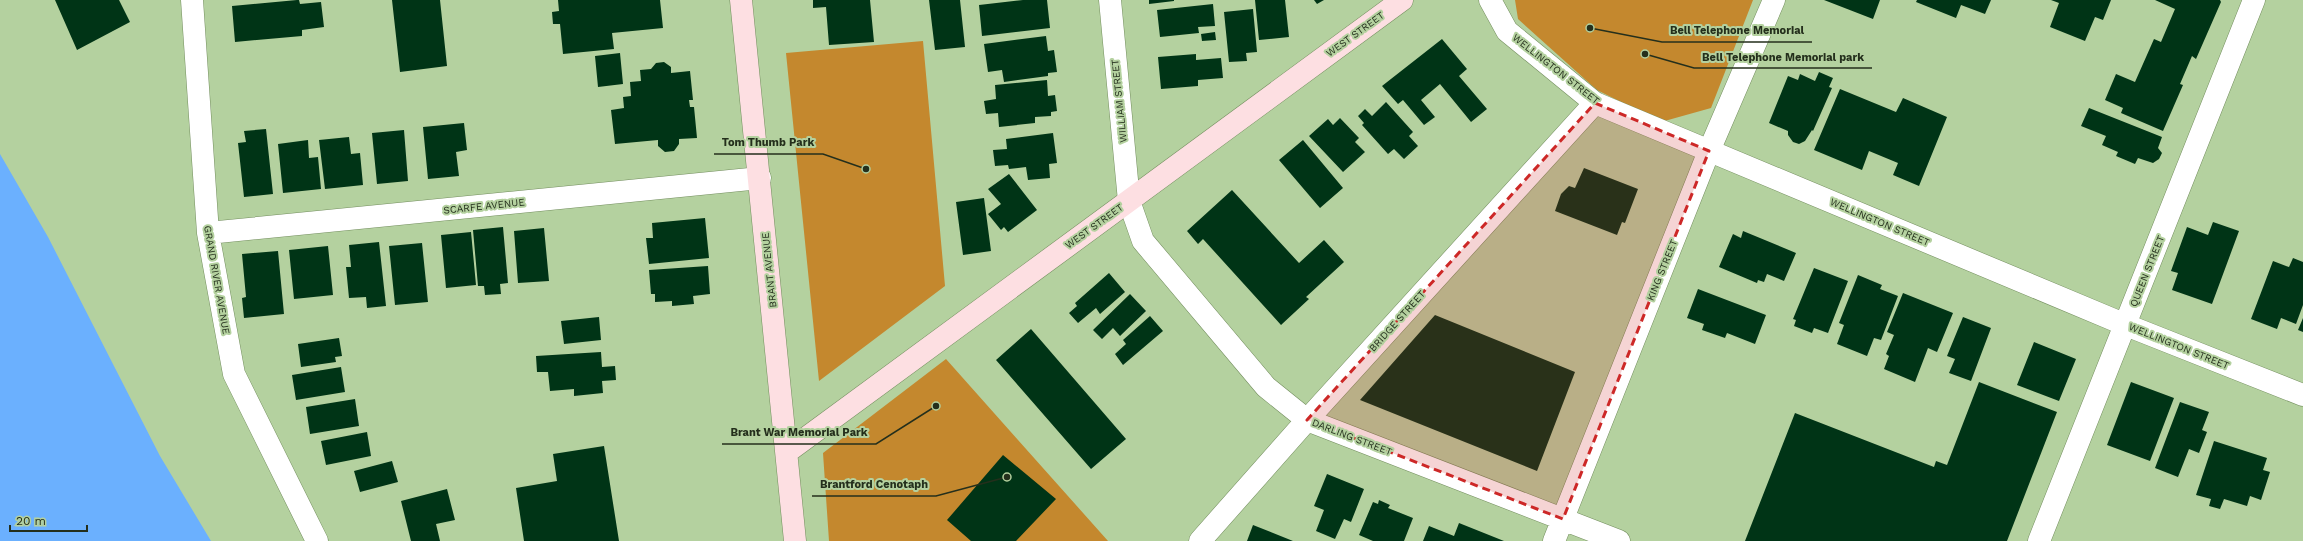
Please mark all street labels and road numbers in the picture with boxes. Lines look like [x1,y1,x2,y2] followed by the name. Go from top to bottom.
[1324,9,1386,59] street label: WEST STREET
[1510,32,1602,106] street label: WELLINGTON STREET
[1109,59,1129,143] street label: WILLIAM STREET
[443,196,525,216] street label: SCARFE AVENUE
[1829,196,1931,248] street label: WELLINGTON STREET
[1063,201,1125,251] street label: WEST STREET
[202,225,232,335] street label: GRAND RIVER AVENUE
[760,232,778,308] street label: BRANT AVENUE
[2128,234,2166,308] street label: QUEEN STREET
[1645,238,1679,302] street label: KING STREET
[1367,288,1427,354] street label: BRIDGE STREET
[2127,321,2231,371] street label: WELLINGTON STREET
[1310,417,1394,457] street label: DARLING STREET

